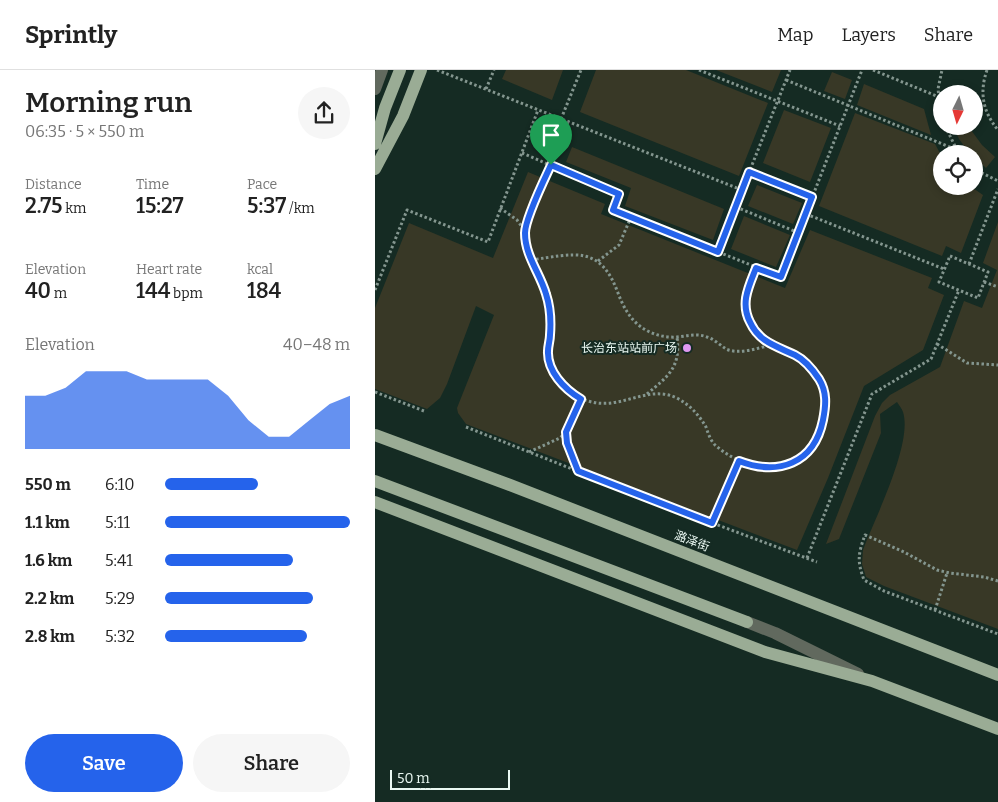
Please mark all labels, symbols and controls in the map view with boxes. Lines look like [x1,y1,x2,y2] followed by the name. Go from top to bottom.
[25,21,117,49] text: Sprintly
[777,24,813,46] text: Map
[841,24,896,46] text: Layers
[924,24,973,46] text: Share
[933,85,983,135] north arrow
[933,85,983,195] map controls
[25,86,192,119] text: Morning run
[298,87,350,139] button: share
[530,114,572,165] pin
[537,121,565,149] icon: arrive
[25,122,144,141] text: 06:35 · 5 × 550 m
[933,145,983,195] button: locate
[25,176,82,193] text: Distance
[136,176,169,193] text: Time
[247,176,277,193] text: Pace
[25,193,62,219] text: 2.75
[136,193,184,219] text: 15:27
[247,193,286,219] text: 5:37
[62,200,86,217] text: km
[286,200,315,217] text: /km
[25,261,86,278] text: Elevation
[136,261,202,278] text: Heart rate
[247,261,273,278] text: kcal
[25,278,51,304] text: 40
[136,278,170,304] text: 144
[247,278,281,304] text: 184
[51,285,67,302] text: m
[170,285,203,302] text: bpm
[25,335,95,354] text: Elevation
[283,335,350,354] text: 40–48 m
[581,341,677,355] place label: 长治东站站前广场
[681,342,693,354] marker: 长治东站站前广场
[25,475,71,494] text: 550 m
[105,475,135,494] text: 6:10
[25,513,70,532] text: 1.1 km
[105,513,130,532] text: 5:11
[673,528,711,554] street label: 潞泽街
[25,551,72,570] text: 1.6 km
[105,551,133,570] text: 5:41
[25,589,74,608] text: 2.2 km
[105,589,135,608] text: 5:29
[25,627,75,646] text: 2.8 km
[105,627,135,646] text: 5:32
[25,734,183,792] button: Save
[193,734,350,792] button: Share
[390,767,510,790] scale bar
[397,770,430,787] text: 50 m

